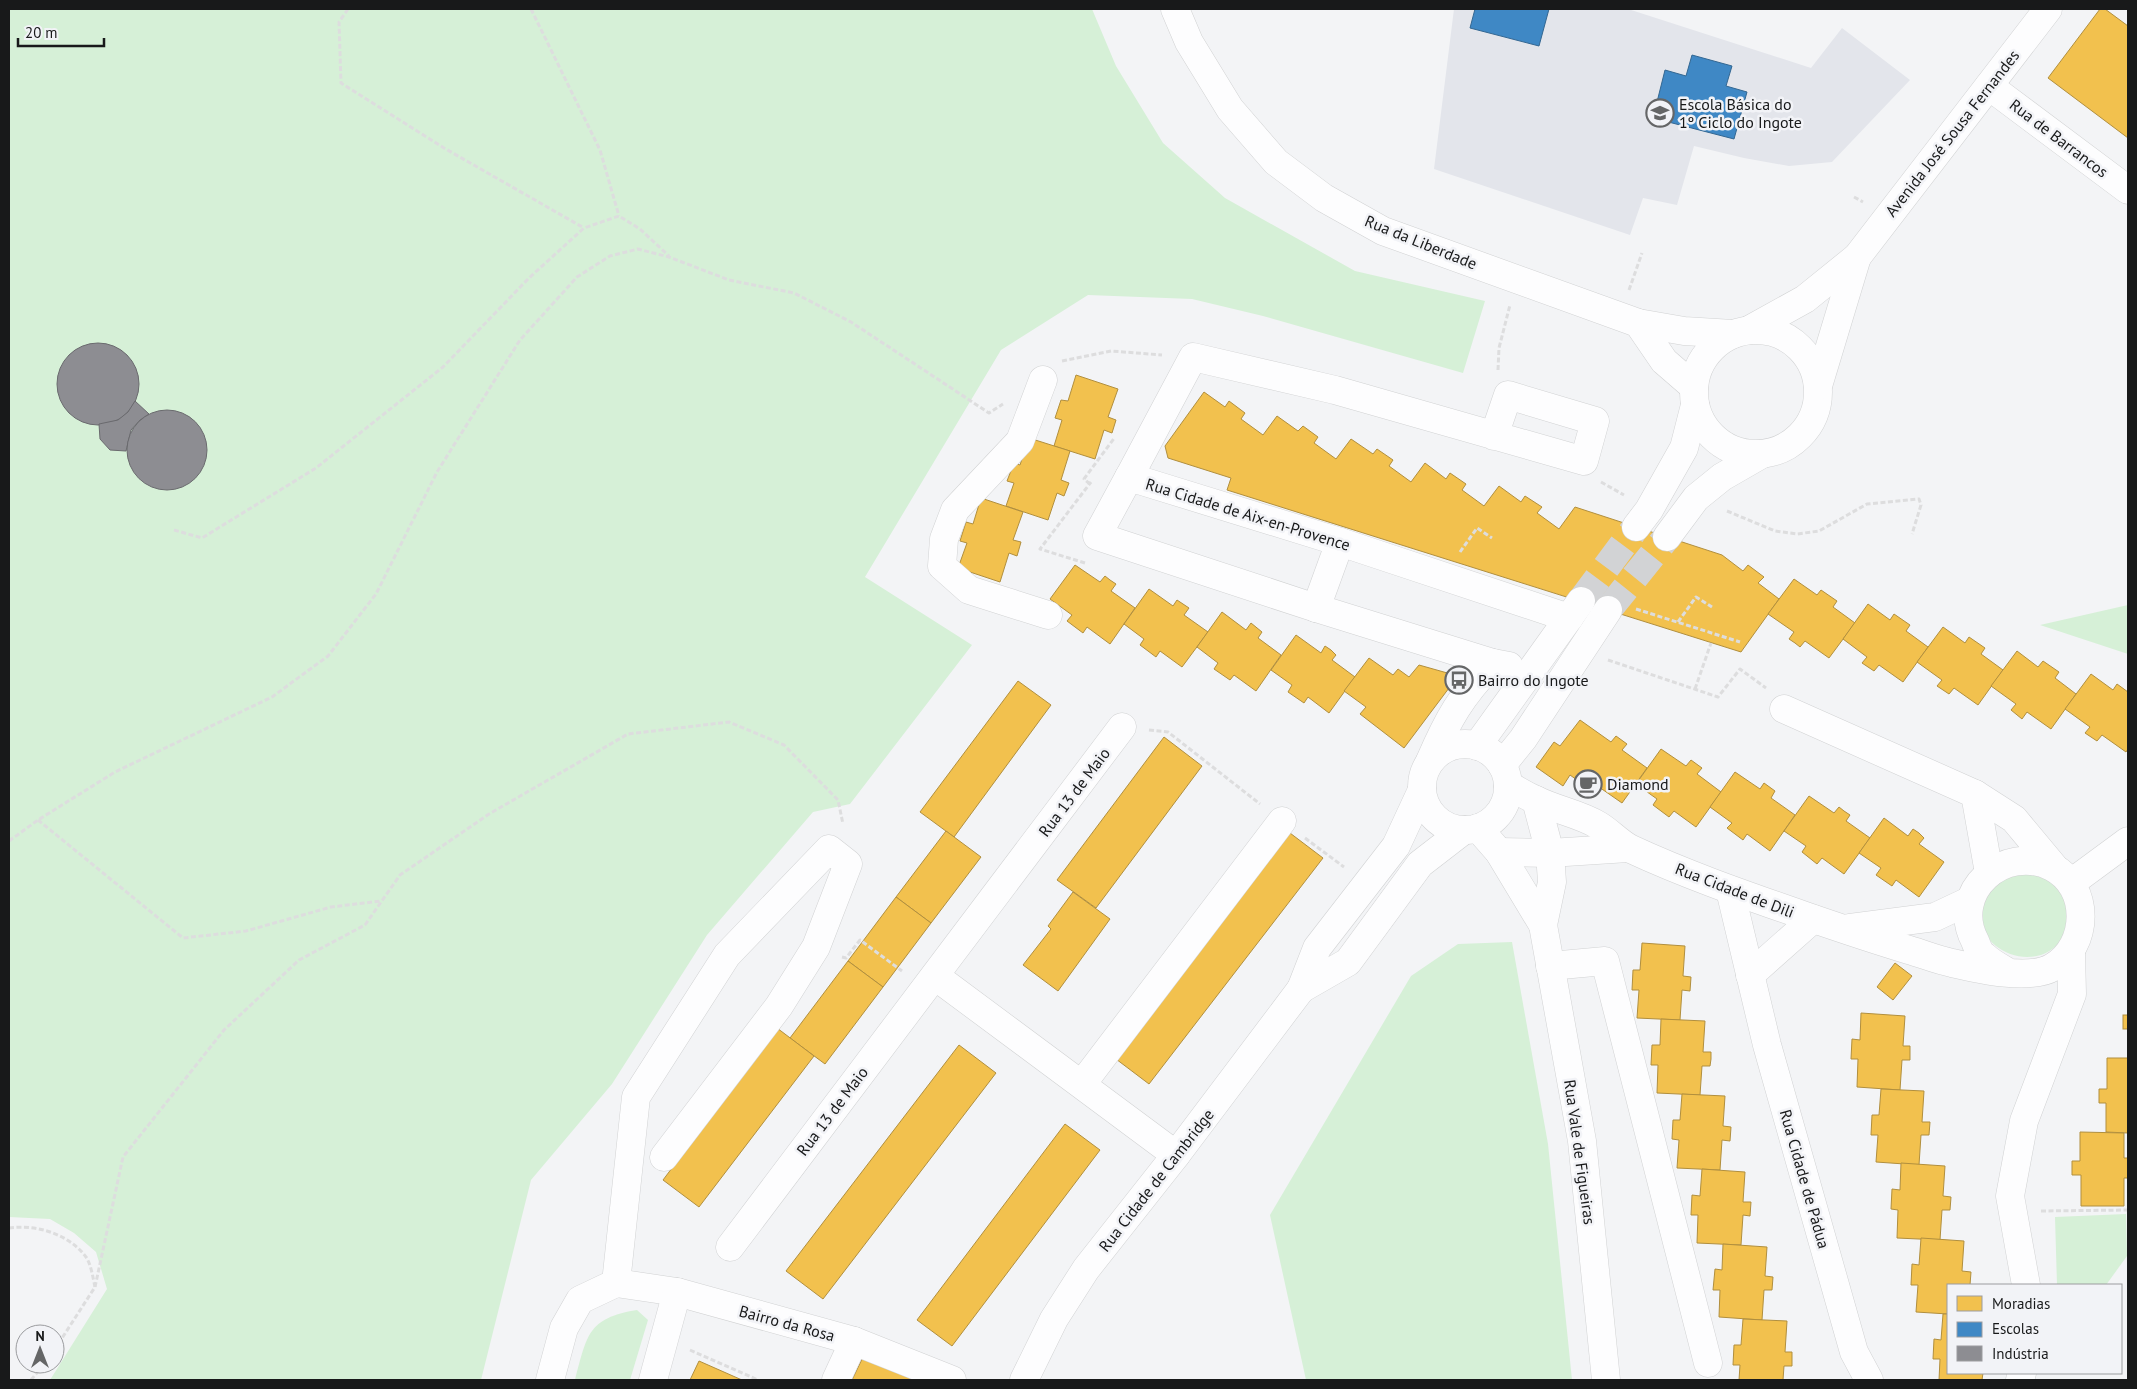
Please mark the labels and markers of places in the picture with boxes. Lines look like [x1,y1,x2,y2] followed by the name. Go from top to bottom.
[1679,94,1802,132] place label: Escola Básica do 1º Ciclo do Ingote
[1645,98,1675,128] school or university icon: Escola Básica do 1º Ciclo do Ingote
[1444,665,1474,695] bus stop icon: Bairro do Ingote
[1478,670,1589,690] place label: Bairro do Ingote
[1573,769,1603,799] cafe icon: Diamond
[1607,774,1669,794] place label: Diamond

